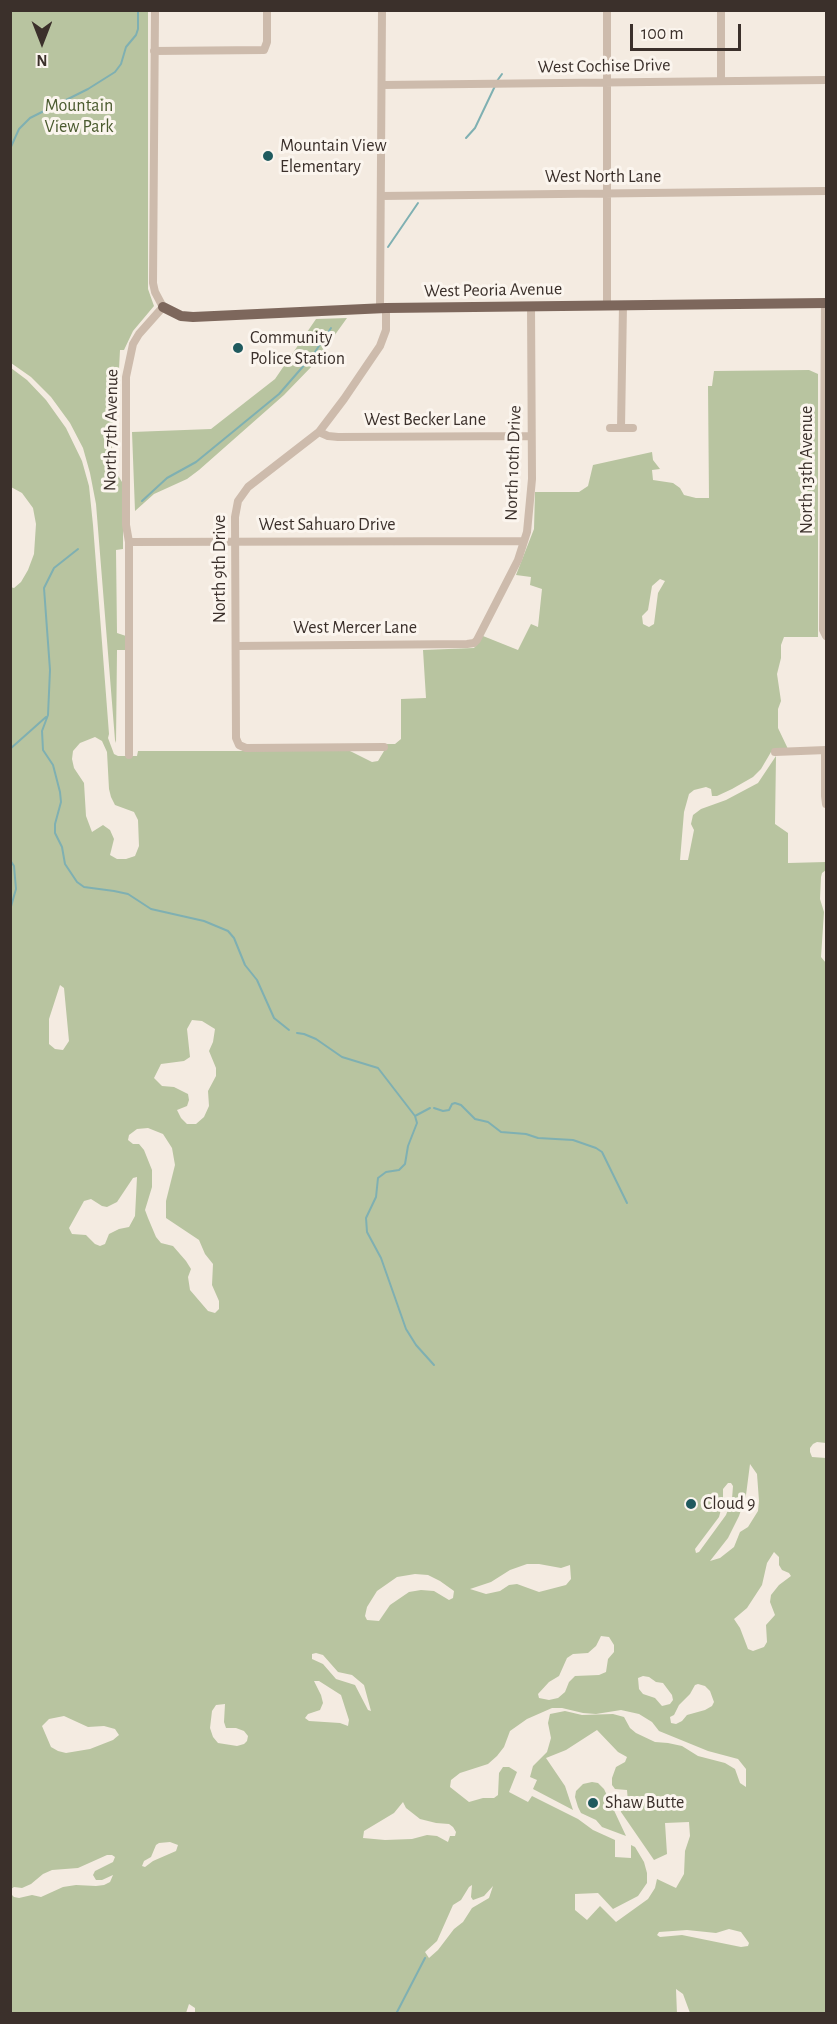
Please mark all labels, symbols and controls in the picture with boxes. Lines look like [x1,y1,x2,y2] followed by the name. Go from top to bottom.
[12,12,72,72] north arrow
[633,12,744,50] scale bar
[641,25,684,43] text: 100 m
[36,52,48,68] text: N
[537,54,671,78] street label: West Cochise Drive
[45,95,113,138] park label: Mountain View Park
[280,135,387,178] place label: Mountain View Elementary
[261,149,275,163] marker: Mountain View Elementary
[545,166,661,188] street label: West North Lane
[424,278,562,302] street label: West Peoria Avenue
[250,327,345,370] place label: Community Police Station
[231,341,245,355] marker: Community Police Station
[99,369,123,491] street label: North 7th Avenue
[500,405,526,521] street label: North 10th Drive
[796,406,818,534] street label: North 13th Avenue
[364,409,486,431] street label: West Becker Lane
[258,514,396,536] street label: West Sahuaro Drive
[209,515,231,623] street label: North 9th Drive
[293,617,417,639] street label: West Mercer Lane
[703,1493,756,1515] place label: Cloud 9
[684,1497,698,1511] marker: Cloud 9
[605,1792,684,1814] place label: Shaw Butte
[586,1796,600,1810] marker: Shaw Butte

